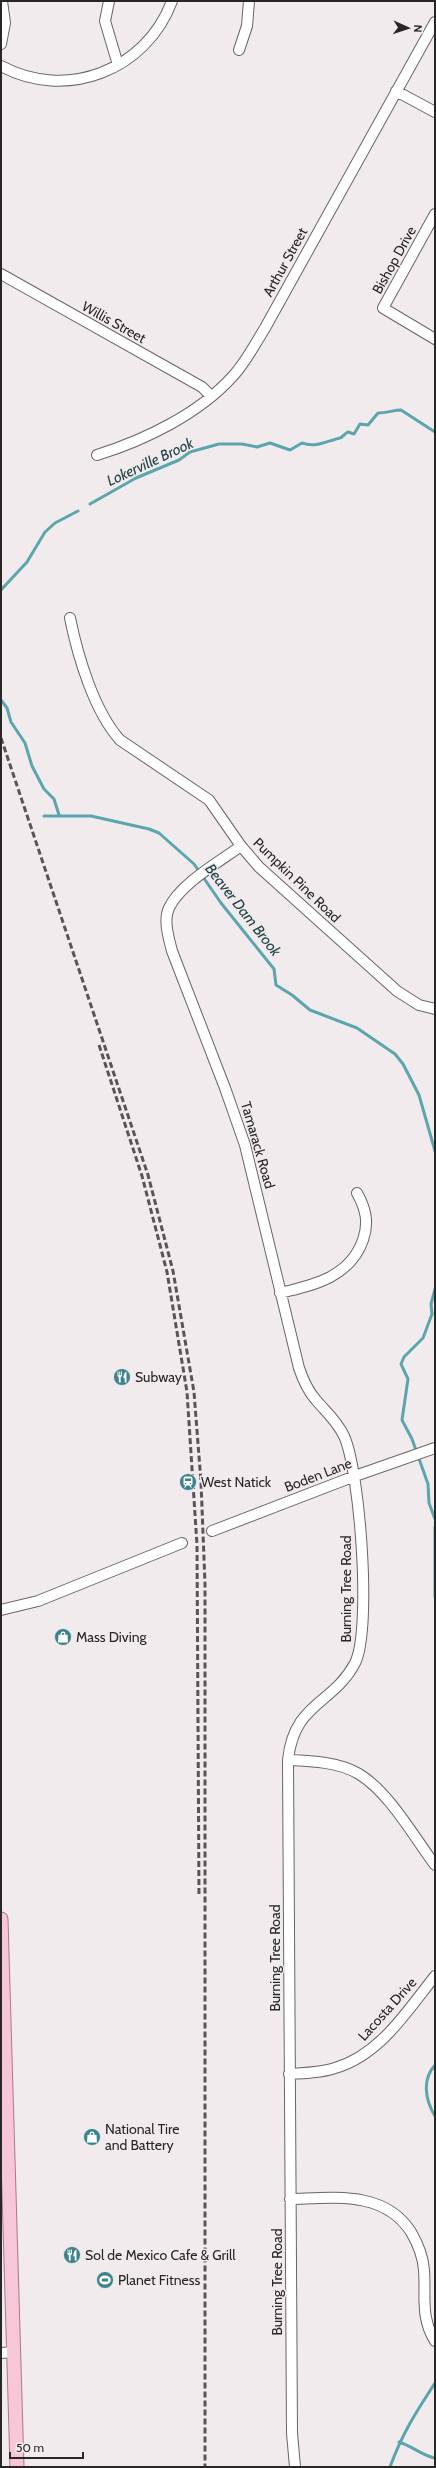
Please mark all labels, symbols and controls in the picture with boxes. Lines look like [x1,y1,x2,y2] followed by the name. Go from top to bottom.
[388,8,428,48] north arrow
[411,24,425,33] text: N
[368,223,420,297] street label: Bishop Drive
[259,224,311,300] street label: Arthur Street
[79,297,149,347] street label: Willis Street
[104,434,197,490] water label: Lokerville Brook
[249,834,345,926] street label: Pumpkin Pine Road
[201,860,285,960] water label: Beaver Dam Brook
[237,1099,279,1191] street label: Tamarack Road
[112,1367,132,1387] restaurant icon: Subway
[135,1368,182,1386] place label: Subway
[282,1454,354,1496] street label: Boden Lane
[178,1472,198,1492] station icon: West Natick
[201,1473,272,1491] place label: West Natick
[337,1535,355,1643] street label: Burning Tree Road
[53,1627,73,1647] shop icon: Mass Diving
[76,1628,147,1646] place label: Mass Diving
[266,1904,284,2012] street label: Burning Tree Road
[354,1973,420,2045] street label: Lacosta Drive
[105,2120,179,2154] place label: National Tire and Battery
[82,2127,102,2147] shop icon: National Tire and Battery
[268,2228,286,2336] street label: Burning Tree Road
[62,2245,82,2265] restaurant icon: Sol de Mexico Cafe & Grill
[85,2246,236,2264] place label: Sol de Mexico Cafe & Grill
[95,2270,115,2290] sports icon: Planet Fitness
[118,2271,201,2289] place label: Planet Fitness
[10,2434,83,2460] scale bar
[16,2440,44,2455] text: 50 m

